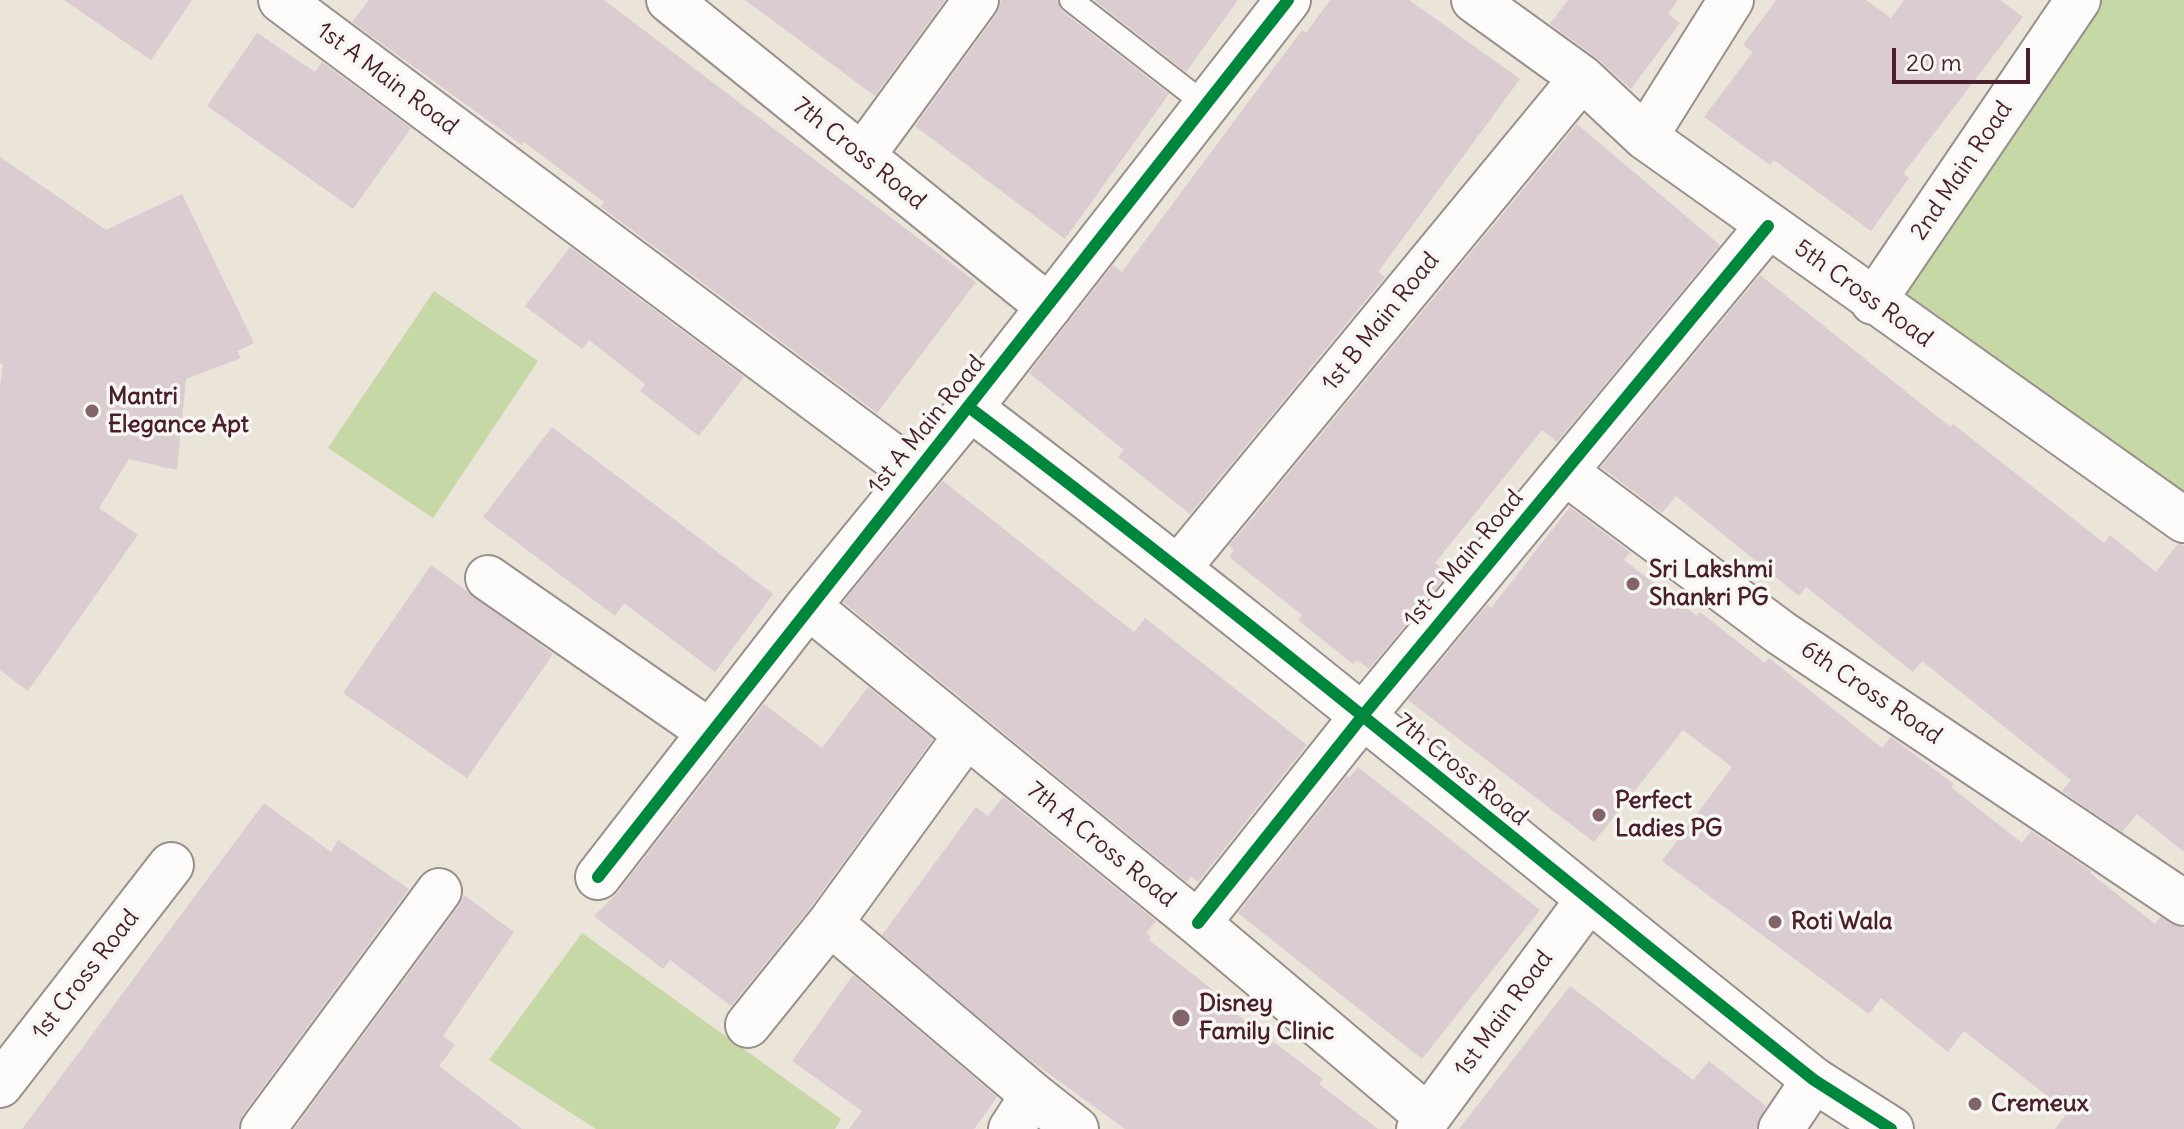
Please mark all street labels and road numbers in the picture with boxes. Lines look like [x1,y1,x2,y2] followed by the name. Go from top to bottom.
[311,16,463,142] street label: 1st A Main Road
[787,92,931,216] street label: 7th Cross Road
[1905,96,2019,246] street label: 2nd Main Road
[1788,234,1938,354] street label: 5th Cross Road
[1316,247,1446,397] street label: 1st B Main Road
[862,350,992,500] street label: 1st A Main Road
[1398,485,1530,633] street label: 1st C Main Road
[1795,635,1947,751] street label: 6th Cross Road
[1389,708,1533,832] street label: 7th Cross Road
[1021,776,1181,914] street label: 7th A Cross Road
[26,904,146,1046] street label: 1st Cross Road
[1449,945,1559,1083] street label: 1st Main Road

